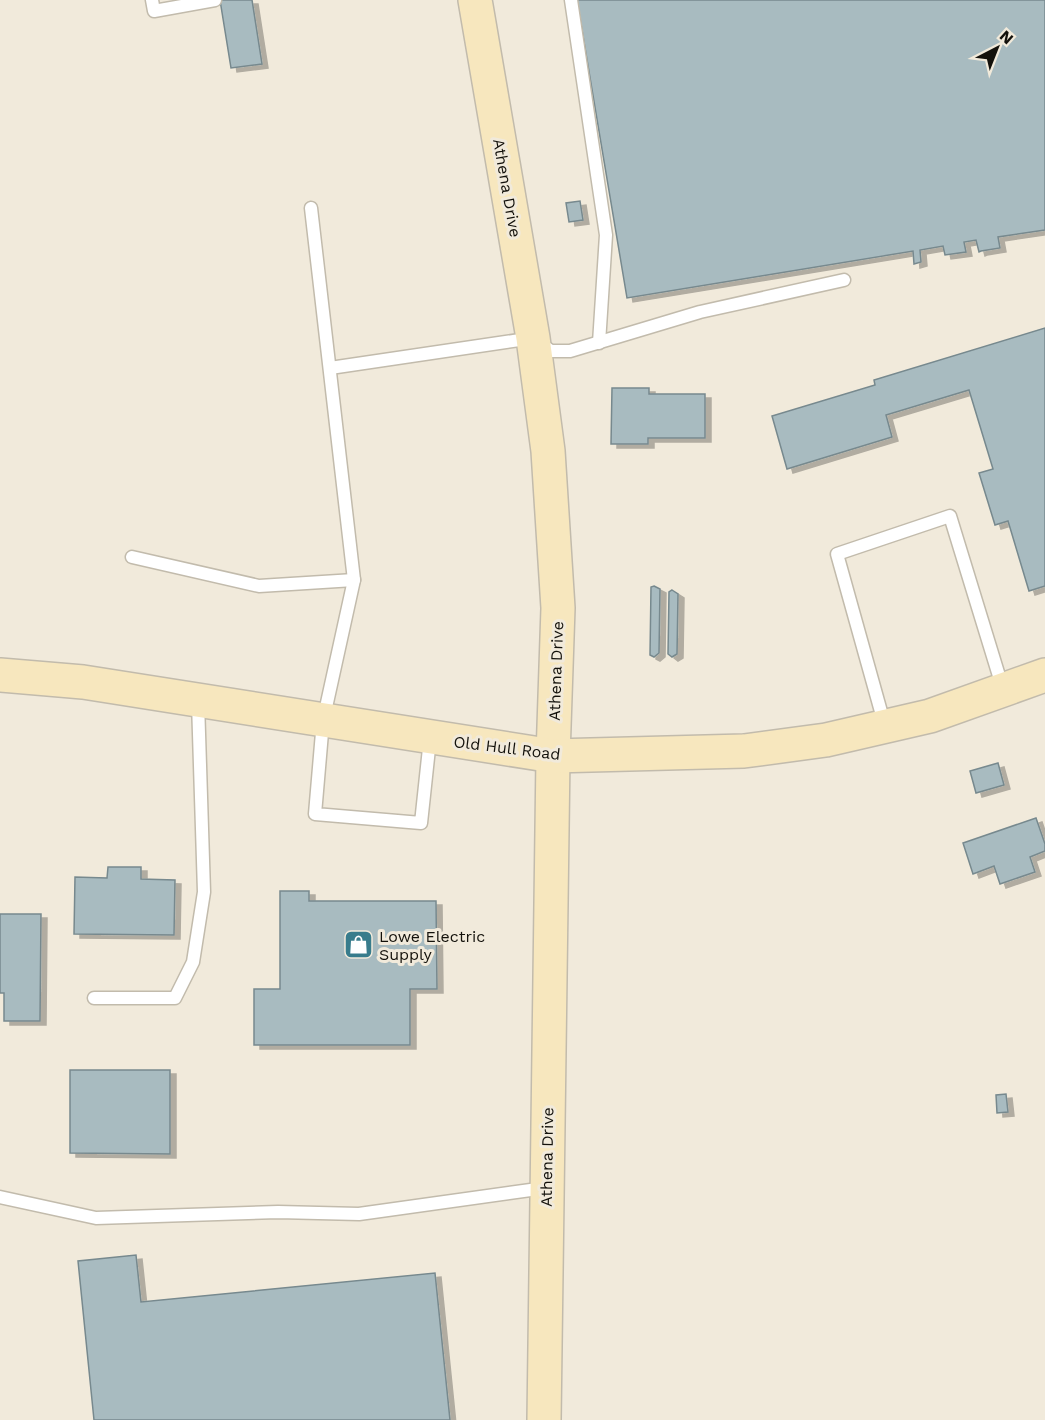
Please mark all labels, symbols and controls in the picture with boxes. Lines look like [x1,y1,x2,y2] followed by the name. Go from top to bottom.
[967,18,1027,78] north arrow
[996,26,1017,48] text: N
[489,137,525,239] street label: Athena Drive
[545,621,567,721] street label: Athena Drive
[452,732,562,764] street label: Old Hull Road
[379,927,485,964] place label: Lowe Electric Supply
[342,929,374,961] shop icon: Lowe Electric Supply
[537,1107,557,1207] street label: Athena Drive

